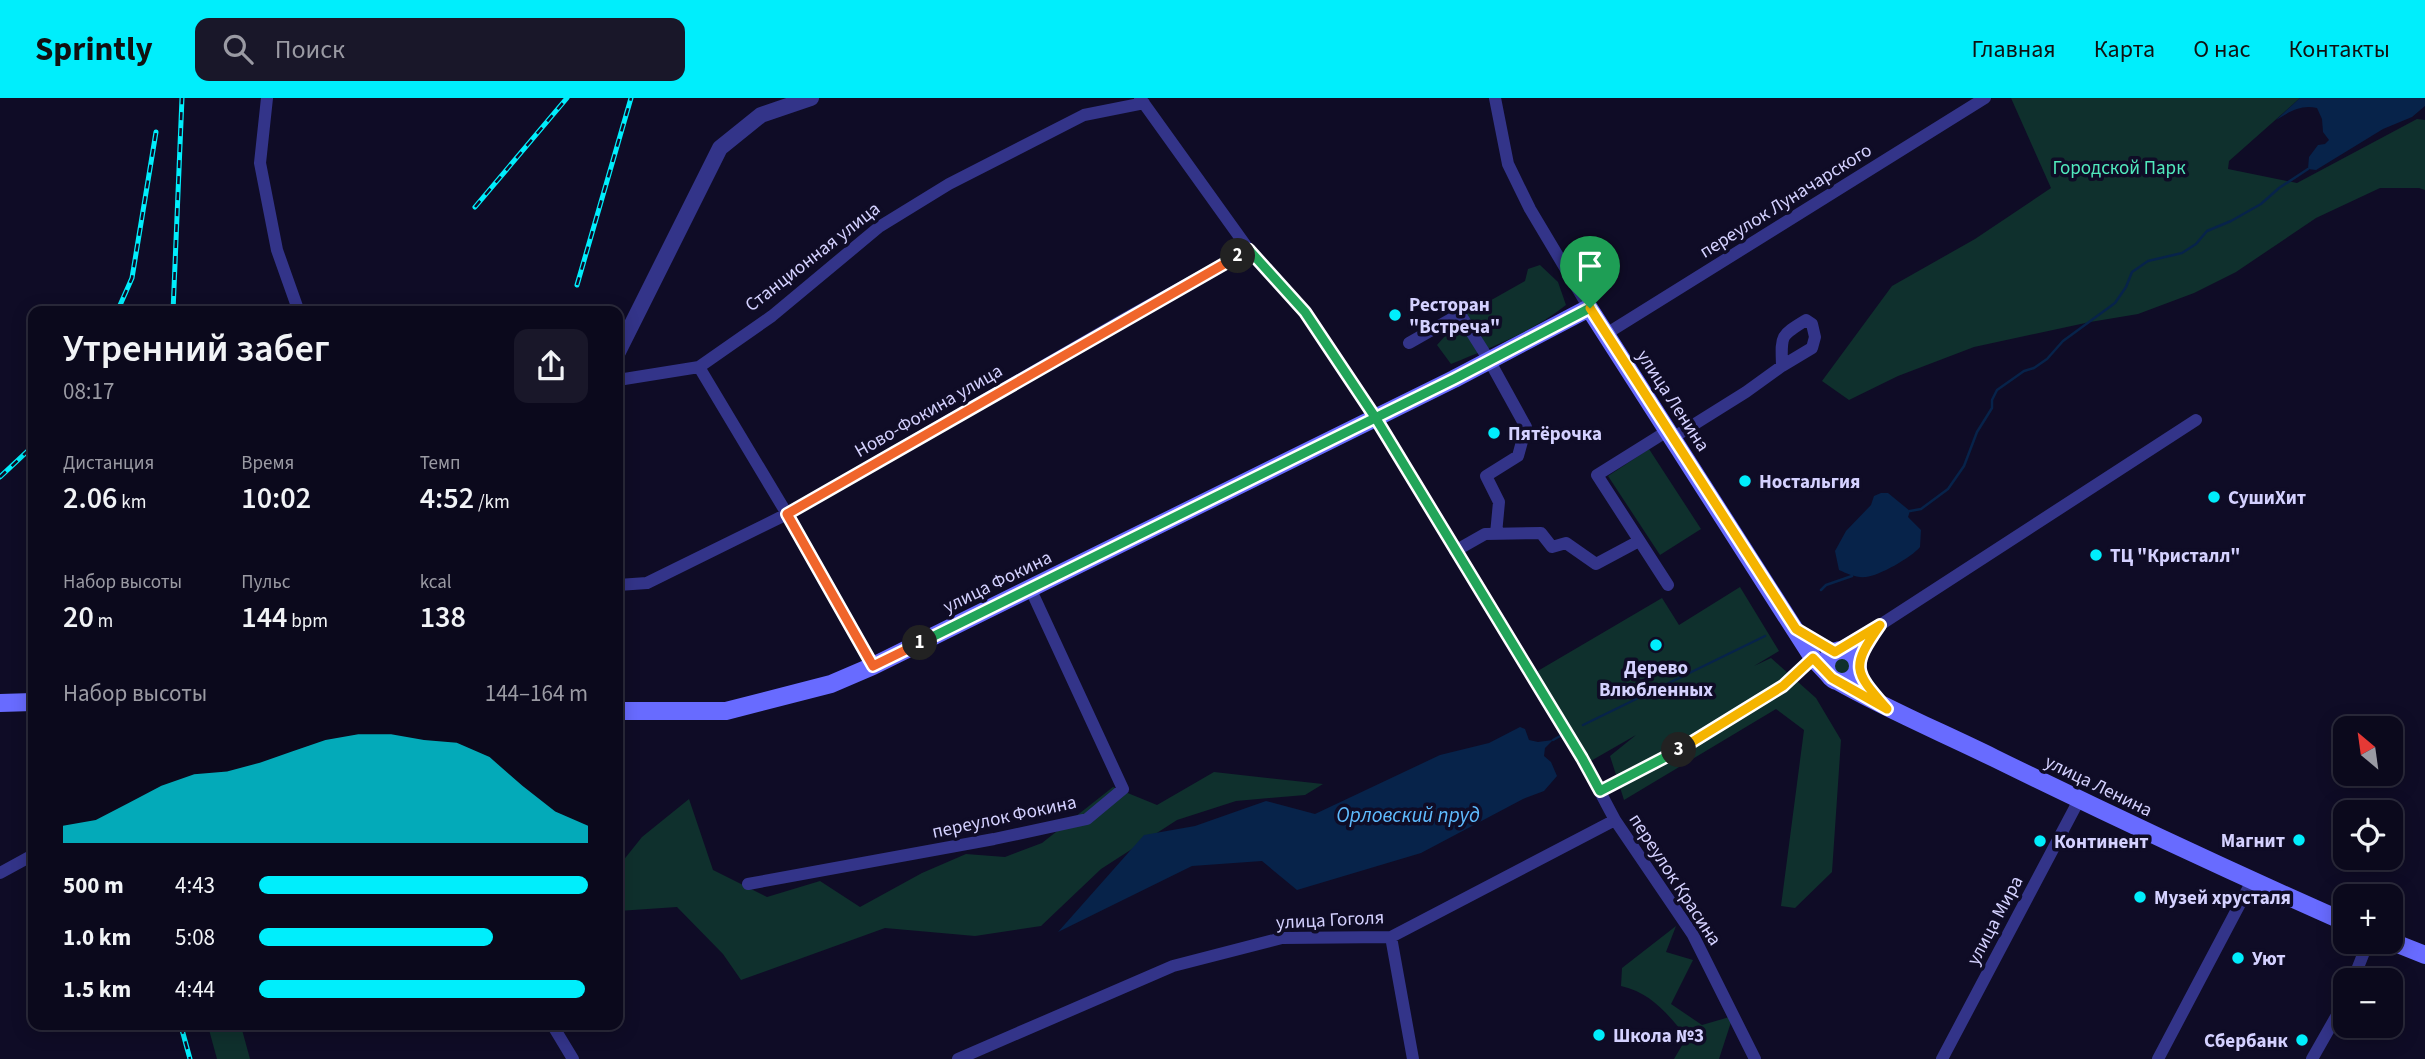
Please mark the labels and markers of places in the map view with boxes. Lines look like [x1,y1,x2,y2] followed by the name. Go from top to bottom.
[1560,236,1620,308] pin
[1220,238,1256,274] pin: 2
[1409,292,1500,341] place label: Ресторан "Встреча"
[1387,307,1403,323] marker: Ресторан "Встреча"
[1508,421,1602,448] place label: Пятёрочка
[1486,425,1502,441] marker: Пятёрочка
[1759,469,1860,496] place label: Ностальгия
[1737,473,1753,489] marker: Ностальгия
[2228,485,2306,512] place label: СушиХит
[2206,489,2222,505] marker: СушиХит
[2110,543,2241,570] place label: ТЦ "Кристалл"
[2088,547,2104,563] marker: ТЦ "Кристалл"
[902,626,937,660] pin: 1
[1648,637,1664,653] marker: Дерево Влюбленных
[1599,655,1713,704] place label: Дерево Влюбленных
[1662,732,1696,768] pin: 3
[2221,828,2285,855] place label: Магнит
[2054,829,2149,856] place label: Континент
[2291,832,2307,848] marker: Магнит
[2032,833,2048,849] marker: Континент
[2154,885,2291,912] place label: Музей хрусталя
[2132,889,2148,905] marker: Музей хрусталя
[2252,946,2286,973] place label: Уют
[2230,950,2246,966] marker: Уют
[1613,1023,1704,1050] place label: Школа №3
[1591,1027,1607,1043] marker: Школа №3
[2204,1028,2289,1055] place label: Сбербанк
[2294,1032,2310,1048] marker: Сбербанк

